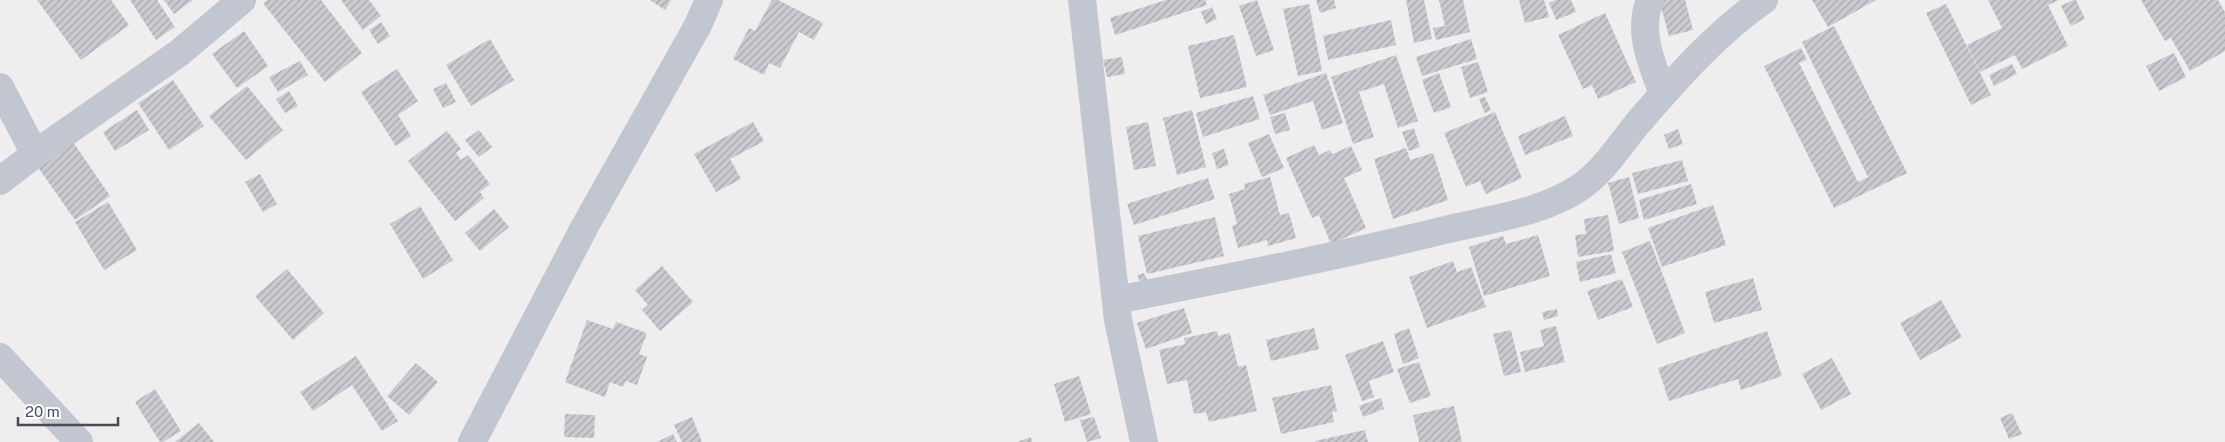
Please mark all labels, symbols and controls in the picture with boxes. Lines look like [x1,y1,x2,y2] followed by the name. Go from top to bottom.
[18,394,118,426] scale bar
[25,403,60,420] text: 20 m

